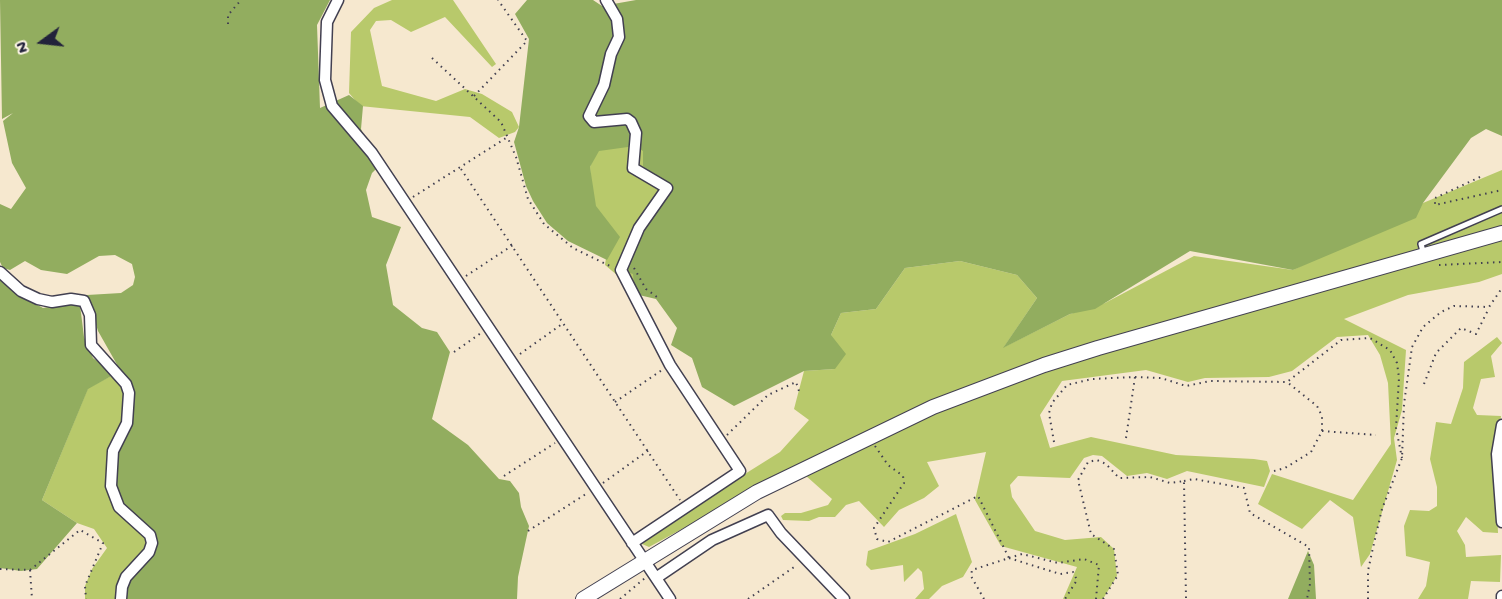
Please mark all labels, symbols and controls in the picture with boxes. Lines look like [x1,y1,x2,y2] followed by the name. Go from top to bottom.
[12,12,72,72] north arrow
[14,39,35,54] text: N

